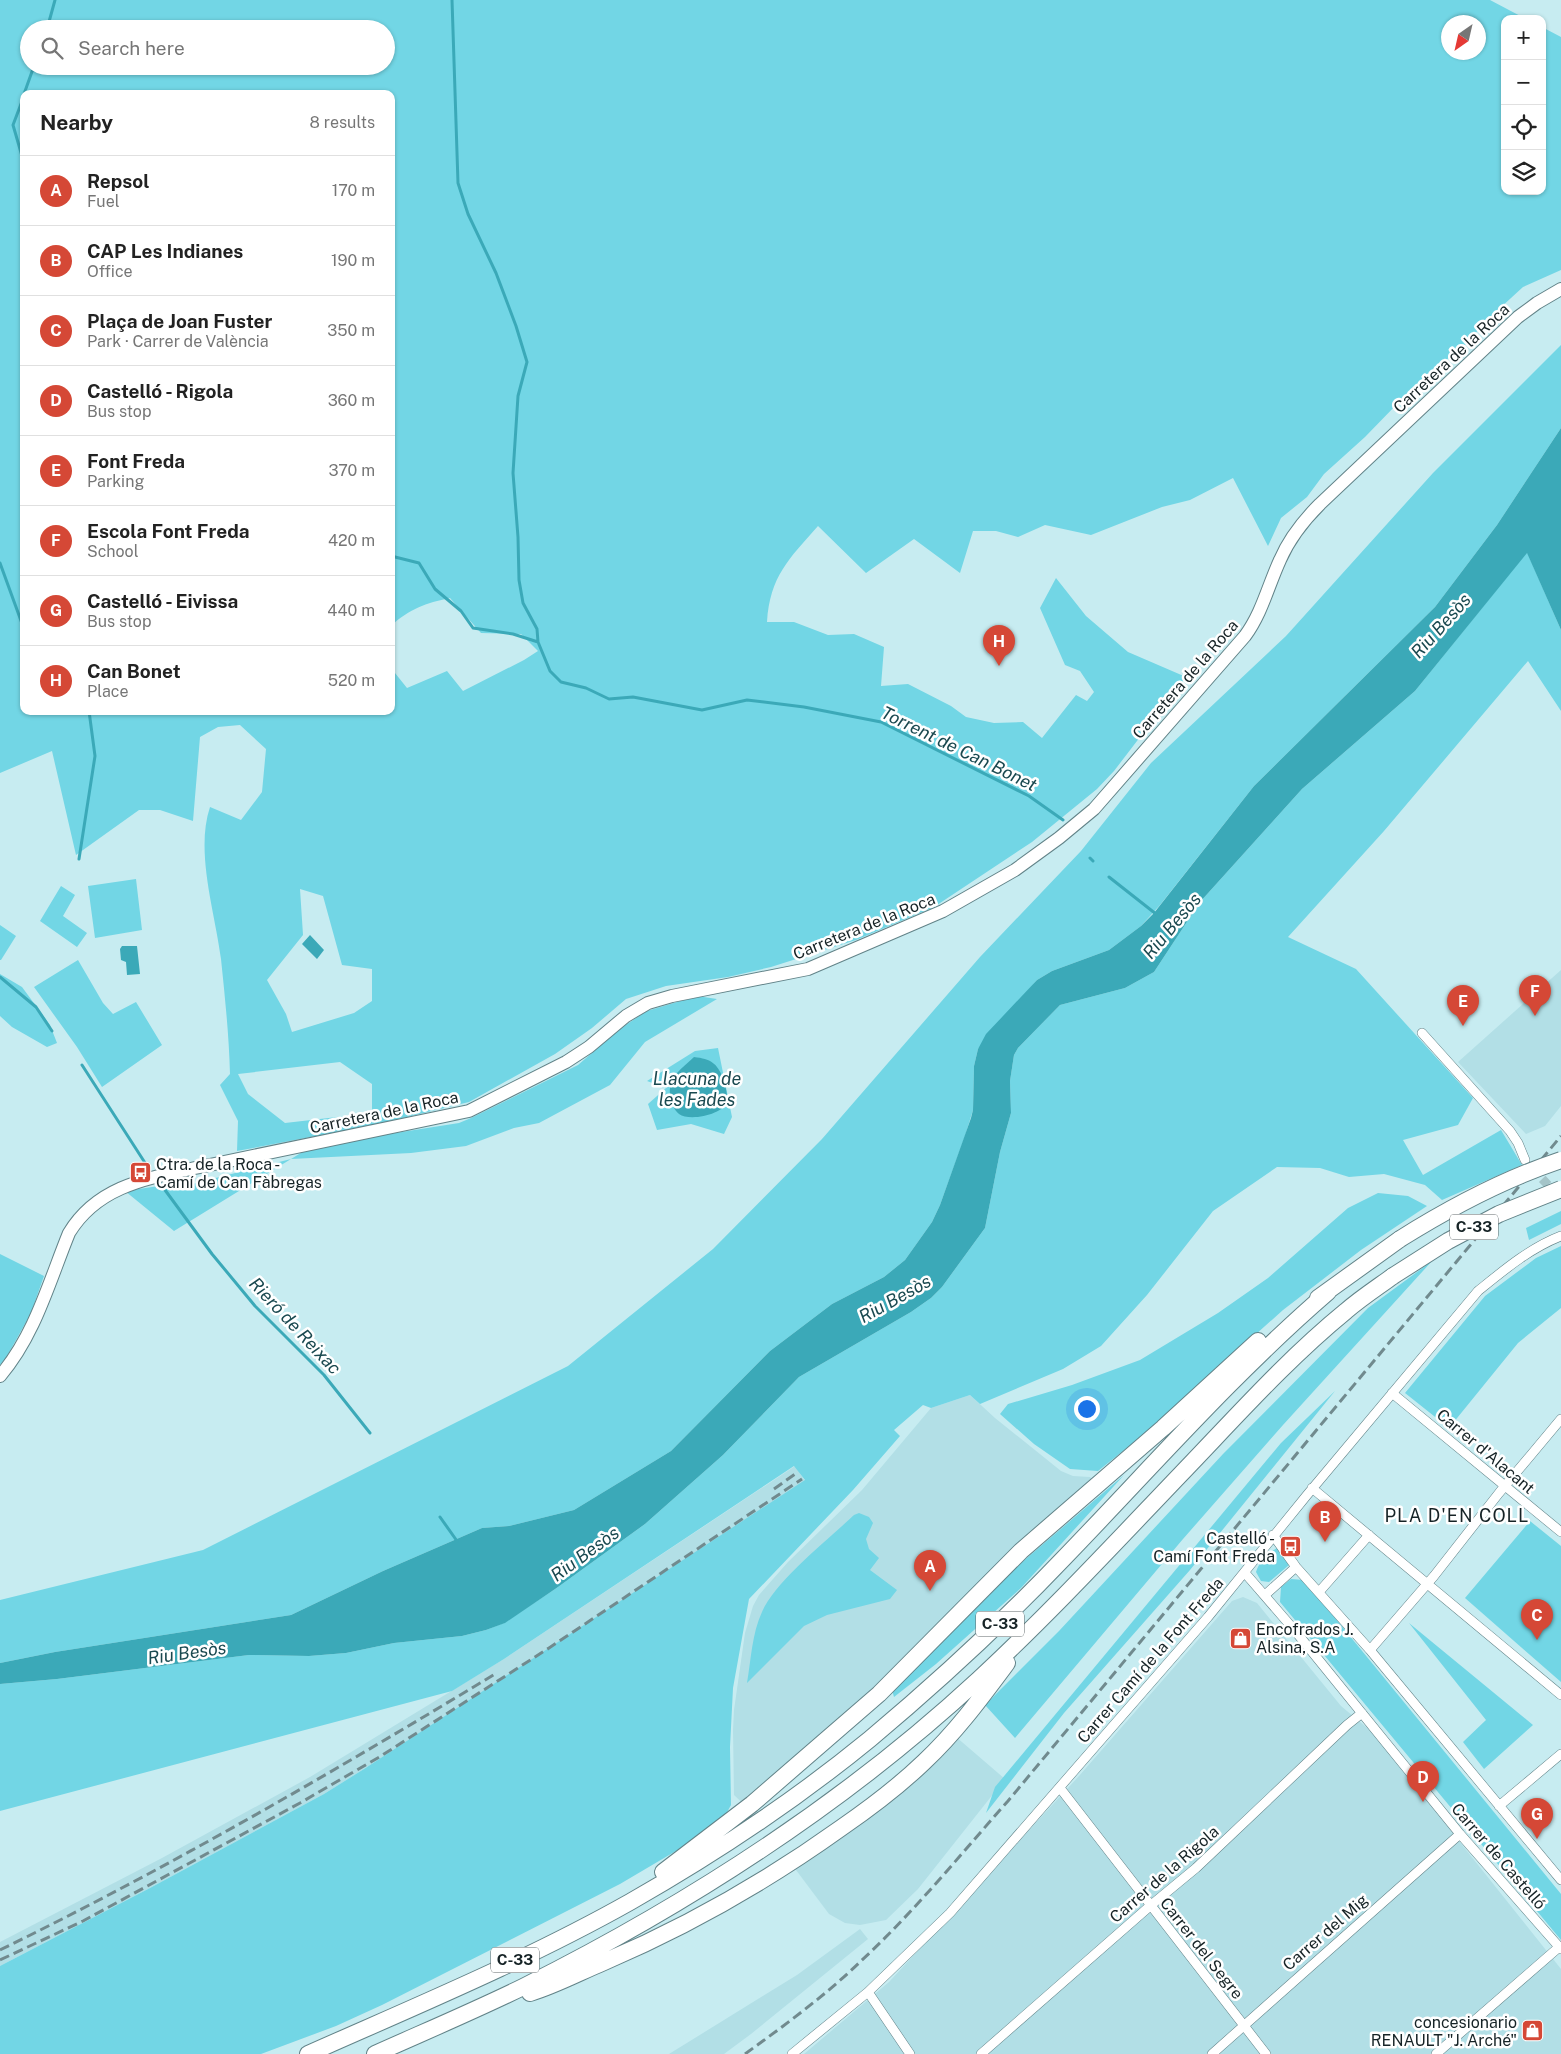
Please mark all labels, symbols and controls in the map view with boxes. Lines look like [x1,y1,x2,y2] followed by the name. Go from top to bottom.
[1441,15,1486,60] north arrow
[1501,15,1546,195] map controls
[1501,15,1546,60] button: +
[20,20,395,75] search box
[38,34,66,62] icon: search
[78,37,185,59] text: Search here
[1501,60,1546,105] button: −
[1501,105,1546,150] button: locate
[40,110,113,135] text: Nearby
[310,113,375,132] text: 8 results
[1501,150,1546,195] button: layers
[87,170,150,192] text: Repsol
[50,181,62,200] text: A
[332,181,375,200] text: 170 m
[87,192,120,211] text: Fuel
[87,240,243,262] text: CAP Les Indianes
[51,251,61,270] text: B
[331,251,375,270] text: 190 m
[87,262,133,281] text: Office
[1390,300,1513,417] street label: Carretera de la Roca
[87,310,272,332] text: Plaça de Joan Fuster
[50,321,62,340] text: C
[327,321,375,340] text: 350 m
[87,332,269,351] text: Park · Carrer de València
[87,380,233,402] text: Castelló - Rigola
[50,391,62,410] text: D
[328,391,375,410] text: 360 m
[87,402,151,421] text: Bus stop
[87,450,185,472] text: Font Freda
[51,461,61,480] text: E
[328,461,375,480] text: 370 m
[87,472,144,491] text: Parking
[87,520,250,542] text: Escola Font Freda
[51,531,61,550] text: F
[328,531,375,550] text: 420 m
[87,542,138,561] text: School
[1406,589,1475,662] water label: Riu Besòs
[87,590,238,612] text: Castelló - Eivissa
[50,601,62,620] text: G
[327,601,375,620] text: 440 m
[87,612,151,631] text: Bus stop
[1129,616,1242,743] street label: Carretera de la Roca
[983,625,1015,666] pin: H
[87,660,181,682] text: Can Bonet
[50,671,62,690] text: H
[328,671,375,690] text: 520 m
[87,682,129,701] text: Place
[878,702,1041,795] water label: Torrent de Can Bonet
[1138,888,1205,963] water label: Riu Besòs
[790,889,938,964] street label: Carretera de la Roca
[1519,975,1551,1016] pin: F
[1447,985,1479,1026] pin: E
[653,1068,741,1110] water label: Llacuna de les Fades
[308,1087,460,1138] street label: Carretera de la Roca
[156,1155,322,1192] place label: Ctra. de la Roca - Camí de Can Fàbregas
[128,1161,152,1185] bus stop icon: Ctra. de la Roca - Camí de Can Fàbregas
[1450,1214,1498,1240] road number: C-33
[855,1270,935,1327] water label: Riu Besòs
[245,1273,346,1378] water label: Rieró de Reixac
[1074,1396,1100,1422] your location
[1433,1405,1539,1498] street label: Carrer d'Alacant
[1309,1501,1341,1542] pin: B
[1385,1505,1529,1526] district label: PLA D'EN COLL
[546,1522,623,1585] water label: Riu Besòs
[1153,1529,1275,1566] place label: Castelló - Camí Font Freda
[1279,1535,1303,1559] bus stop icon: Castelló - Camí Font Freda
[914,1550,946,1591] pin: A
[1073,1574,1227,1747] street label: Carrer Camí de la Font Freda
[1521,1599,1553,1640] pin: C
[976,1612,1024,1636] road number: C-33
[1256,1620,1354,1657] place label: Encofrados J. Alsina, S.A
[1228,1626,1252,1650] shop icon: Encofrados J. Alsina, S.A
[146,1637,228,1668] water label: Riu Besòs
[1407,1761,1439,1802] pin: D
[1521,1798,1553,1839] pin: G
[1447,1799,1550,1913] street label: Carrer de Castelló
[1106,1822,1223,1927] street label: Carrer de la Rigola
[1279,1890,1372,1974] street label: Carrer del Mig
[1156,1894,1247,2003] street label: Carrer del Segre
[491,1948,539,1972] road number: C-33
[1371,2013,1517,2050] place label: concesionario RENAULT "J. Arché"
[1521,2019,1545,2043] shop icon: concesionario RENAULT "J. Arché"

